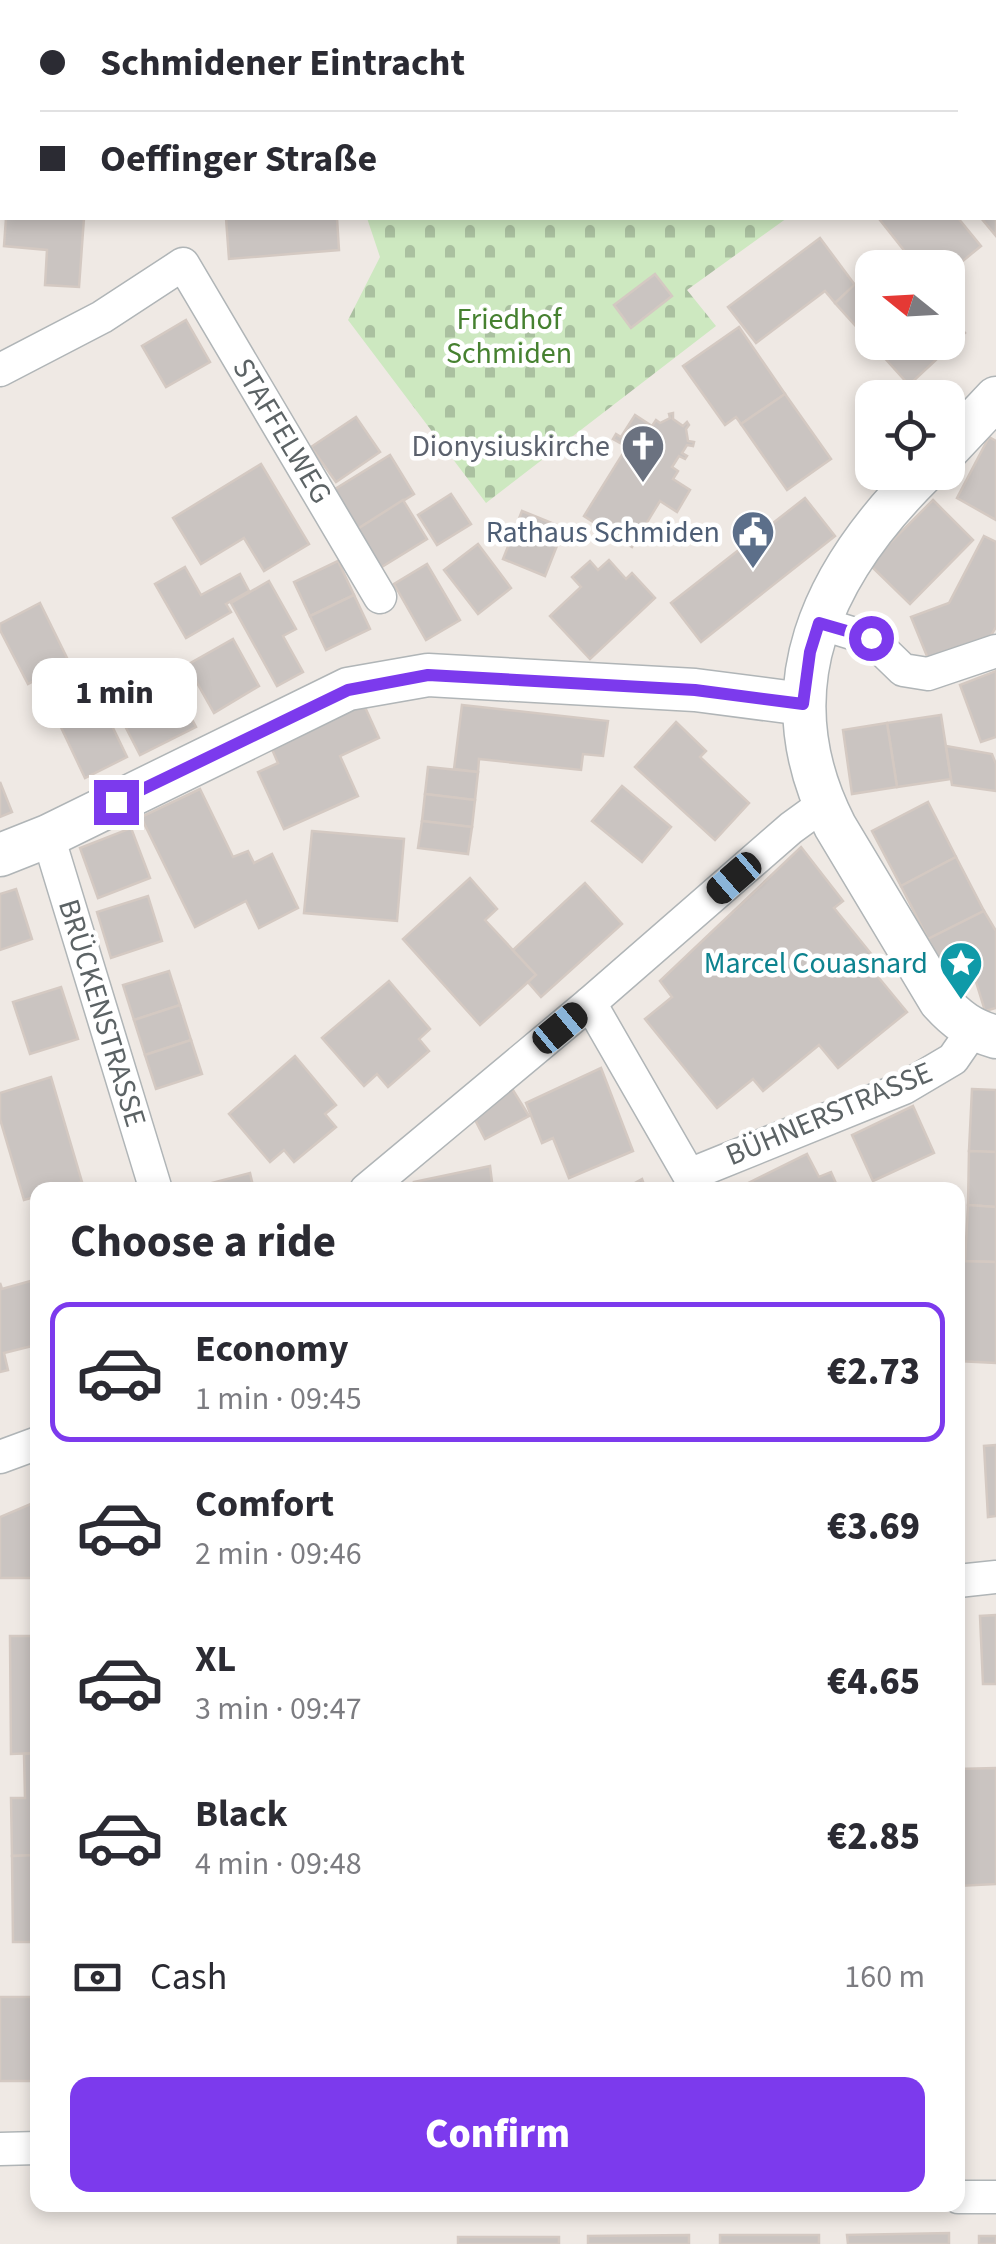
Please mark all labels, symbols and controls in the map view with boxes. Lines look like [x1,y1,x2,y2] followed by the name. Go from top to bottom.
[100,36,465,90] text: Schmidener Eintracht
[100,132,377,186] text: Oeffinger Straße
[855,250,965,360] north arrow
[855,250,965,490] map controls
[446,298,572,375] park label: Friedhof Schmiden
[222,350,342,512] street label: STAFFELWEG
[855,380,965,490] button: locate
[620,423,666,484] church icon: Dionysiuskirche
[411,425,610,468] place label: Dionysiuskirche
[730,509,776,570] public building icon: Rathaus Schmiden
[486,511,720,554] place label: Rathaus Schmiden
[849,616,894,661] route start
[34,657,198,727] callout: 1 min
[75,670,154,716] text: 1 min
[94,780,139,825] route end
[702,847,766,909] car
[47,894,157,1132] street label: BRÜCKENSTRASSE
[938,940,984,1001] place icon: Marcel Couasnard
[704,942,928,985] place label: Marcel Couasnard
[527,997,593,1059] car
[719,1051,939,1177] street label: BÜHNERSTRASSE
[70,1210,336,1274] text: Choose a ride
[195,1322,348,1376] text: Economy
[75,1327,165,1417] icon: car
[827,1345,920,1399] text: €2.73
[195,1376,362,1422] text: 1 min · 09:45
[195,1477,334,1531] text: Comfort
[75,1482,165,1572] icon: car
[827,1500,920,1554] text: €3.69
[195,1531,362,1577] text: 2 min · 09:46
[195,1632,236,1686] text: XL
[75,1637,165,1727] icon: car
[827,1655,920,1709] text: €4.65
[195,1686,362,1732] text: 3 min · 09:47
[195,1787,288,1841] text: Black
[75,1792,165,1882] icon: car
[827,1810,920,1864] text: €2.85
[195,1841,362,1887] text: 4 min · 09:48
[70,1950,125,2005] icon: cash
[150,1950,227,2004] text: Cash
[844,1954,925,2000] text: 160 m
[70,2077,925,2192] button: Confirm

